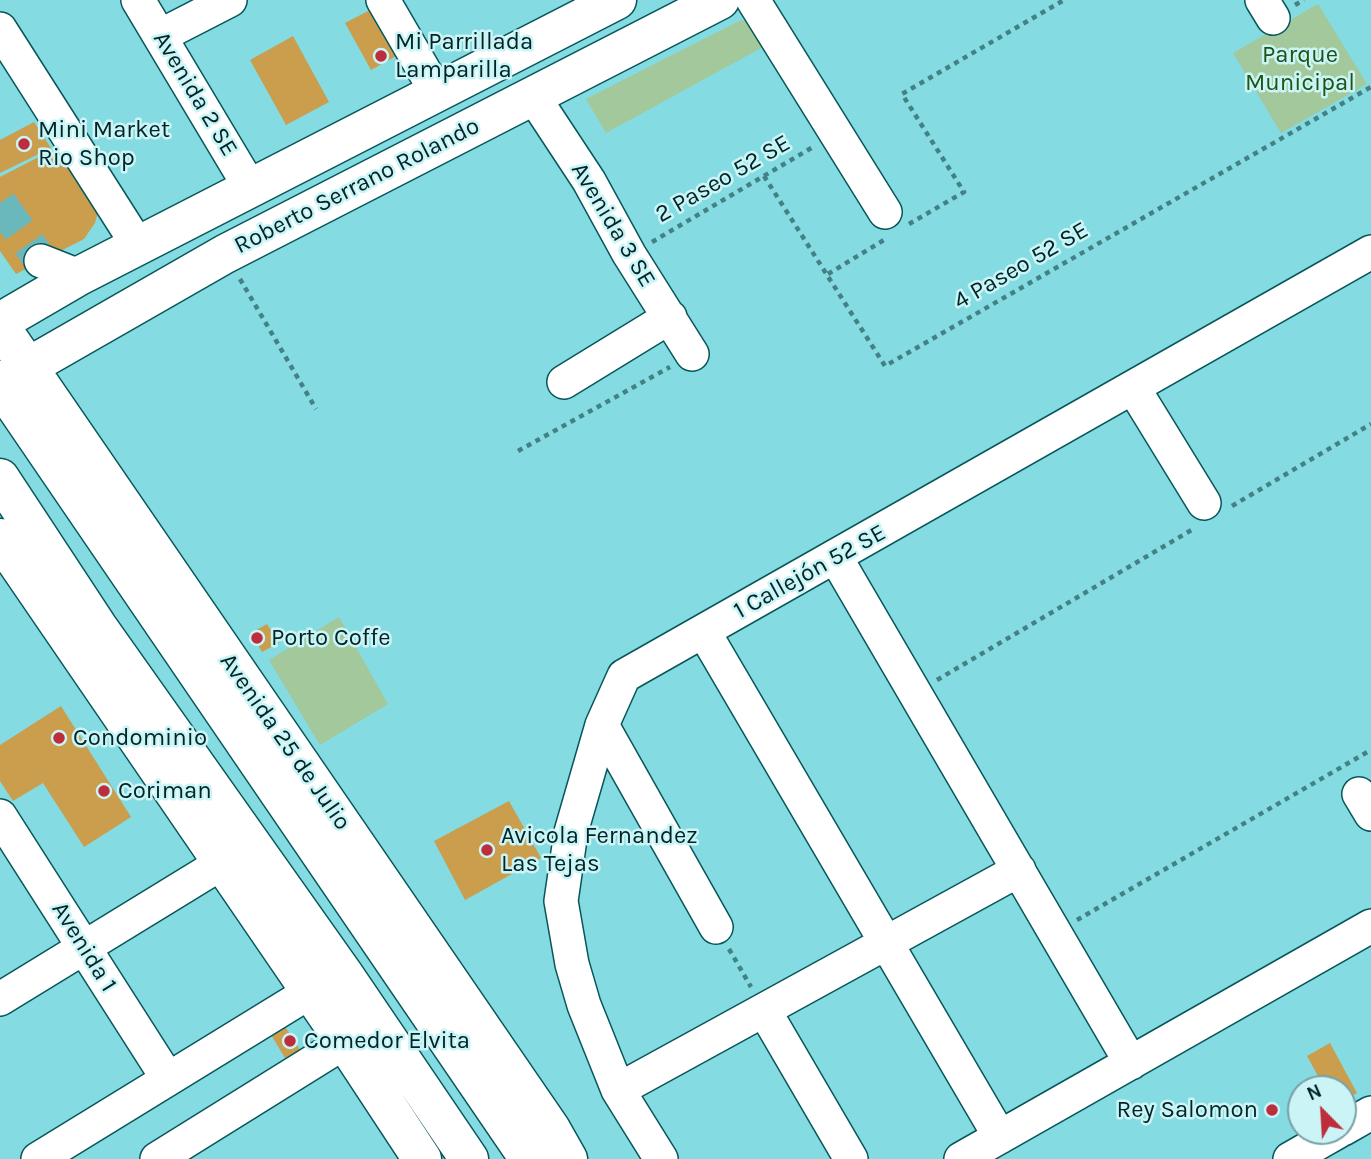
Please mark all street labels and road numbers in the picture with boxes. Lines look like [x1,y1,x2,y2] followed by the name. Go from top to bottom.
[147,27,243,161] street label: Avenida 2 SE
[230,112,484,260] street label: Roberto Serrano Rolando
[650,129,796,229] street label: 2 Paseo 52 SE
[565,157,661,293] street label: Avenida 3 SE
[949,216,1093,316] street label: 4 Paseo 52 SE
[729,518,891,626] street label: 1 Callejón 52 SE
[213,648,357,836] street label: Avenida 25 de Julio
[45,897,123,997] street label: Avenida 1

